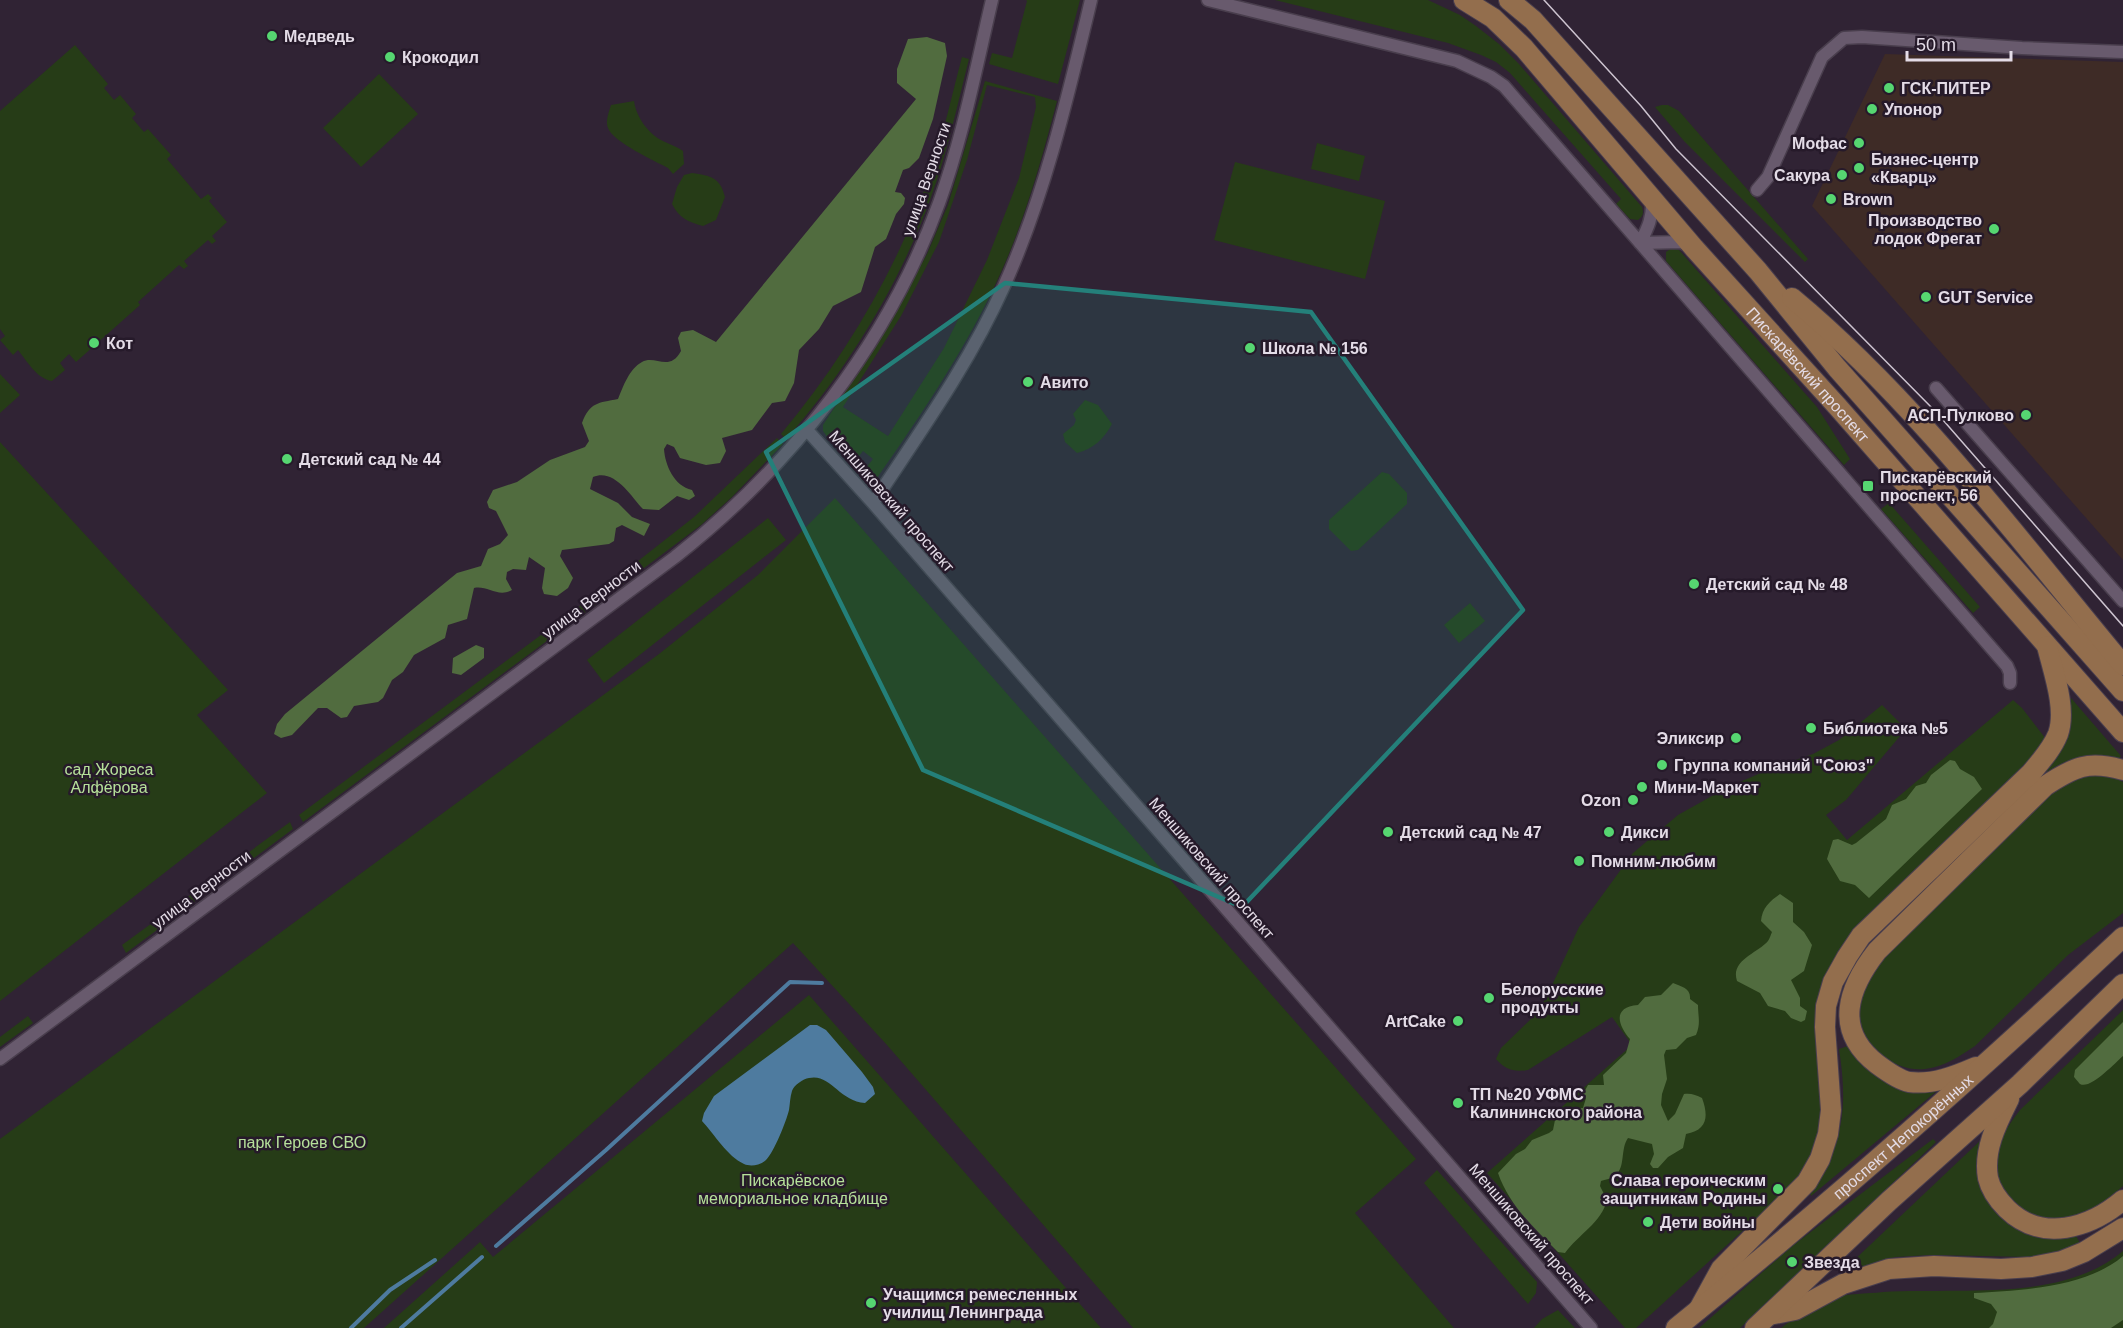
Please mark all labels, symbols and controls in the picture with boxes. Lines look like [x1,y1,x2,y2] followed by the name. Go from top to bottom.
[1907,24,2010,62] scale bar
[284,28,355,45] place label: Медведь
[265,29,279,43] marker: Медведь
[1916,35,1956,55] text: 50 m
[402,49,479,66] place label: Крокодил
[383,50,397,64] marker: Крокодил
[1901,80,1991,97] place label: ГСК-ПИТЕР
[1882,81,1896,95] marker: ГСК-ПИТЕР
[1884,101,1942,118] place label: Упонор
[1865,102,1879,116] marker: Упонор
[899,120,954,238] street label: улица Верности
[1792,135,1847,152] place label: Мофас
[1852,136,1866,150] marker: Мофас
[1871,151,1979,186] place label: Бизнес-центр «Кварц»
[1852,161,1866,175] marker: Бизнес-центр «Кварц»
[1774,167,1830,184] place label: Сакура
[1835,168,1849,182] marker: Сакура
[1843,191,1893,208] place label: Brown
[1824,192,1838,206] marker: Brown
[1868,212,1982,247] place label: Производство лодок Фрегат
[1987,222,2001,236] marker: Производство лодок Фрегат
[1938,289,2033,306] place label: GUT Service
[1919,290,1933,304] marker: GUT Service
[1743,304,1873,446] street label: Пискарёвский проспект
[106,335,133,352] place label: Кот
[87,336,101,350] marker: Кот
[1262,340,1368,357] place label: Школа № 156
[1243,341,1257,355] marker: Школа № 156
[1040,374,1089,391] place label: Авито
[1021,375,1035,389] marker: Авито
[1907,407,2014,424] place label: АСП-Пулково
[2019,408,2033,422] marker: АСП-Пулково
[826,427,958,576] street label: Меншиковский проспект
[299,451,441,468] place label: Детский сад № 44
[280,452,294,466] marker: Детский сад № 44
[1880,469,1992,504] place label: Пискарёвский проспект, 56
[1861,479,1875,493] marker: Пискарёвский проспект, 56
[539,557,644,642] street label: улица Верности
[1706,576,1848,593] place label: Детский сад № 48
[1687,577,1701,591] marker: Детский сад № 48
[1823,720,1948,737] place label: Библиотека №5
[1804,721,1818,735] marker: Библиотека №5
[1657,730,1724,747] place label: Эликсир
[1729,731,1743,745] marker: Эликсир
[1674,757,1873,774] place label: Группа компаний "Союз"
[1655,758,1669,772] marker: Группа компаний "Союз"
[65,761,154,796] park label: сад Жореса Алфёрова
[1654,779,1759,796] place label: Мини-Маркет
[1635,780,1649,794] marker: Мини-Маркет
[1581,792,1621,809] place label: Ozon
[1626,793,1640,807] marker: Ozon
[1146,794,1278,943] street label: Меншиковский проспект
[1400,824,1542,841] place label: Детский сад № 47
[1621,824,1669,841] place label: Дикси
[1381,825,1395,839] marker: Детский сад № 47
[1602,825,1616,839] marker: Дикси
[149,847,254,932] street label: улица Верности
[1591,853,1716,870] place label: Помним-любим
[1572,854,1586,868] marker: Помним-любим
[1501,981,1604,1016] place label: Белорусские продукты
[1482,991,1496,1005] marker: Белорусские продукты
[1385,1013,1446,1030] place label: ArtCake
[1451,1014,1465,1028] marker: ArtCake
[1830,1071,1977,1203] street label: проспект Непокорённых
[1470,1086,1642,1121] place label: ТП №20 УФМС Калининского района
[1451,1096,1465,1110] marker: ТП №20 УФМС Калининского района
[238,1134,366,1151] park label: парк Героев СВО
[1466,1160,1598,1309] street label: Меншиковский проспект
[698,1172,888,1207] park label: Пискарёвское мемориальное кладбище
[1602,1172,1766,1207] place label: Слава героическим защитникам Родины
[1771,1182,1785,1196] marker: Слава героическим защитникам Родины
[1660,1214,1755,1231] place label: Дети войны
[1641,1215,1655,1229] marker: Дети войны
[1804,1254,1860,1271] place label: Звезда
[1785,1255,1799,1269] marker: Звезда
[883,1286,1078,1321] place label: Учащимся ремесленных училищ Ленинграда
[864,1296,878,1310] marker: Учащимся ремесленных училищ Ленинграда

